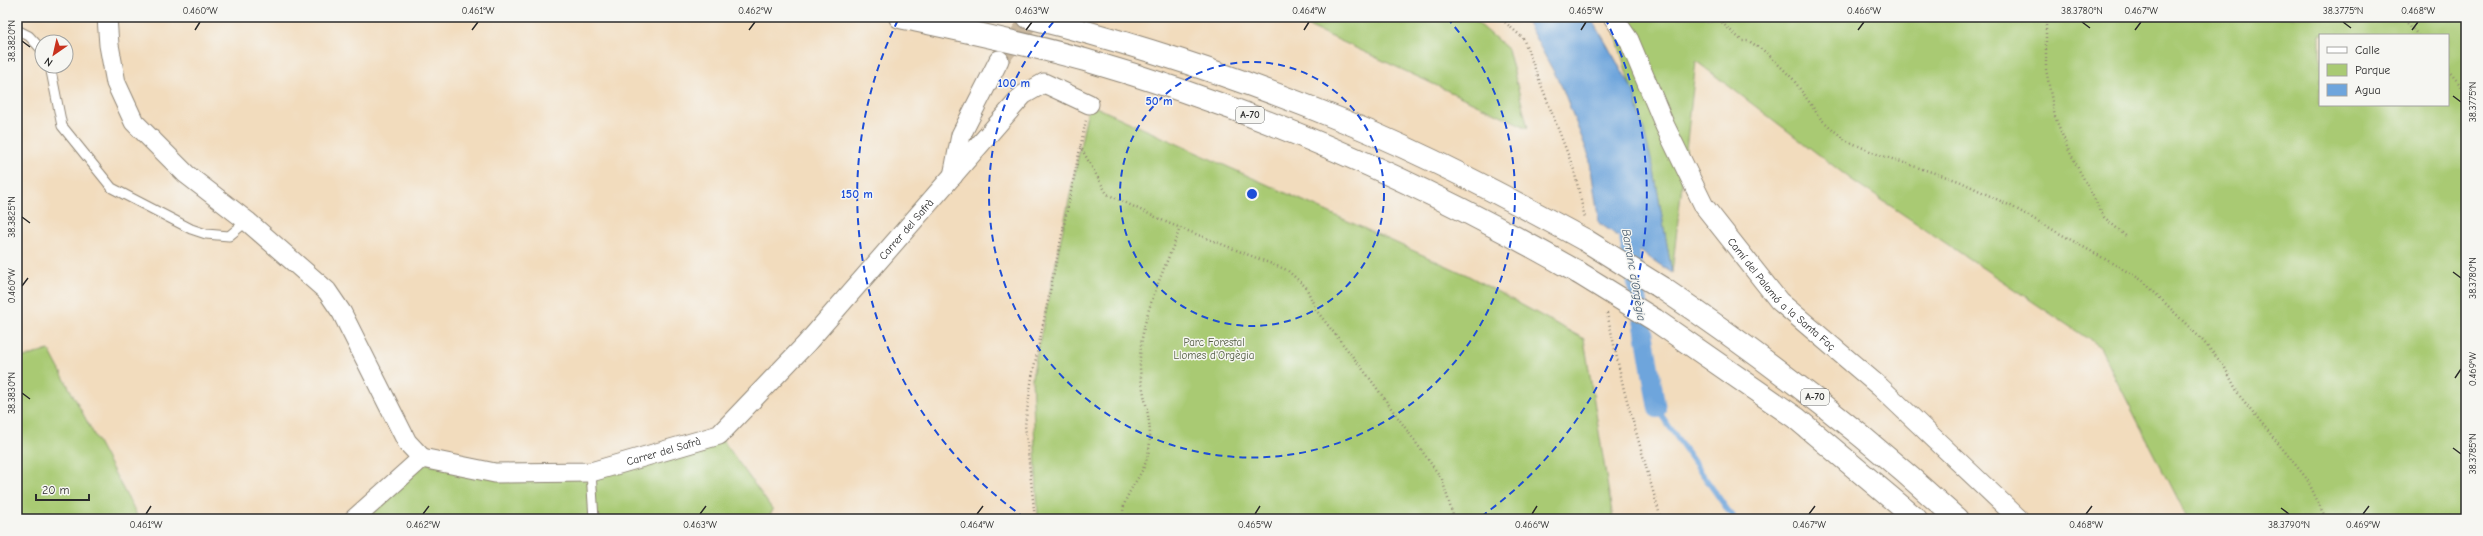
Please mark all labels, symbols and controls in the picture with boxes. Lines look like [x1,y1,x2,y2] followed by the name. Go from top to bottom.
[182,5,218,17] text: 0.460°W
[462,5,495,17] text: 0.461°W
[738,5,772,17] text: 0.462°W
[1015,5,1049,17] text: 0.463°W
[1292,5,1326,17] text: 0.464°W
[1569,5,1604,17] text: 0.465°W
[1847,5,1882,17] text: 0.466°W
[2061,5,2103,17] text: 38.3780°N
[2124,5,2158,17] text: 0.467°W
[2323,5,2363,17] text: 38.3775°N
[2401,5,2435,17] text: 0.468°W
[6,20,18,62] text: 38.3820°N
[34,34,74,74] north arrow
[2319,34,2449,106] legend
[2355,43,2380,57] text: Calle
[42,54,55,69] text: N
[2355,63,2390,77] text: Parque
[998,76,1030,90] text: 100 m
[2467,82,2479,122] text: 38.3775°N
[2355,83,2381,97] text: Agua
[1145,94,1173,108] text: 50 m
[1236,107,1264,123] road number: A-70
[841,187,873,201] text: 150 m
[1245,187,1259,201] centre of rings
[6,196,18,238] text: 38.3825°N
[876,196,936,262] street label: Carrer del Safrà
[1619,228,1649,322] water label: Barranc d'Orgègia
[1725,235,1839,353] street label: Camí del Palamó a la Santa Faç
[2467,257,2479,299] text: 38.3780°N
[6,268,18,304] text: 0.460°W
[1173,336,1255,362] park label: Parc Forestal Llomes d'Orgègia
[2467,352,2479,386] text: 0.469°W
[6,372,18,414] text: 38.3830°N
[1801,389,1829,405] road number: A-70
[2467,433,2479,475] text: 38.3785°N
[625,434,702,468] street label: Carrer del Safrà
[36,476,89,502] scale bar
[42,483,70,497] text: 20 m
[130,519,163,531] text: 0.461°W
[406,519,440,531] text: 0.462°W
[683,519,717,531] text: 0.463°W
[960,519,994,531] text: 0.464°W
[1238,519,1273,531] text: 0.465°W
[1515,519,1550,531] text: 0.466°W
[1792,519,1826,531] text: 0.467°W
[2069,519,2103,531] text: 0.468°W
[2268,519,2310,531] text: 38.3790°N
[2346,519,2380,531] text: 0.469°W

